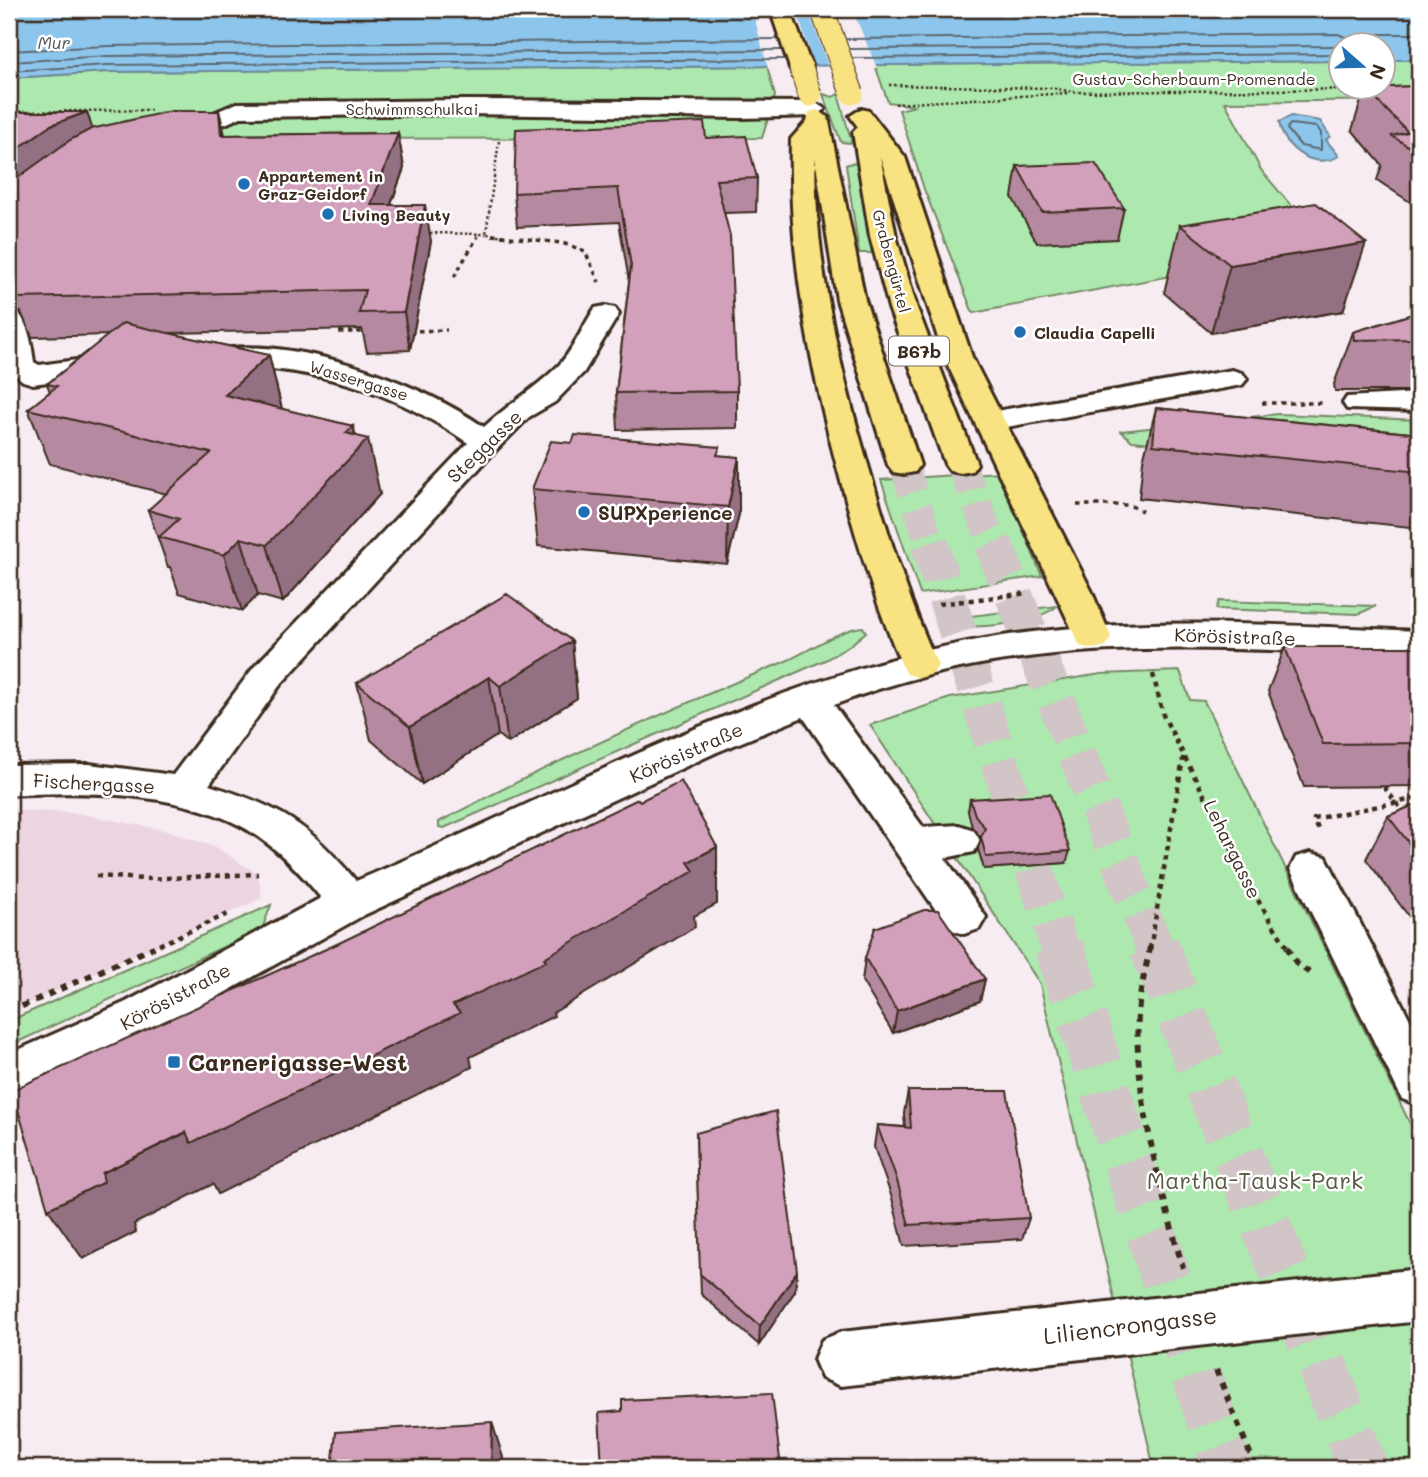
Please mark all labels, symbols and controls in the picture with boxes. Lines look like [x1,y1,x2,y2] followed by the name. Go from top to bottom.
[37,30,71,54] water label: Mur
[1326,32,1396,102] north arrow
[1364,61,1393,83] text: N
[1072,68,1316,89] street label: Gustav-Scherbaum-Promenade
[346,98,478,119] street label: Schwimmschulkai
[258,165,383,204] place label: Appartement in Graz-Geidorf
[236,176,252,192] marker: Appartement in Graz-Geidorf
[342,204,451,225] place label: Living Beauty
[320,206,336,222] marker: Living Beauty
[868,207,916,315] street label: Grabengürtel
[1034,322,1156,343] place label: Claudia Capelli
[1012,324,1028,340] marker: Claudia Capelli
[889,337,949,366] road number: B67b
[307,355,411,405] street label: Wassergasse
[441,404,527,488] street label: Steggasse
[598,500,733,525] place label: SUPXperience
[576,504,592,520] marker: SUPXperience
[1174,621,1296,651] street label: Körösistraße
[625,716,747,788] street label: Körösistraße
[32,767,156,799] street label: Fischergasse
[1198,795,1268,903] street label: Lehargasse
[116,956,234,1036] street label: Körösistraße
[188,1047,407,1077] place label: Carnerigasse-West
[166,1054,182,1070] marker: Carnerigasse-West
[1147,1165,1363,1195] park label: Martha-Tausk-Park
[1042,1299,1218,1351] street label: Liliencrongasse

